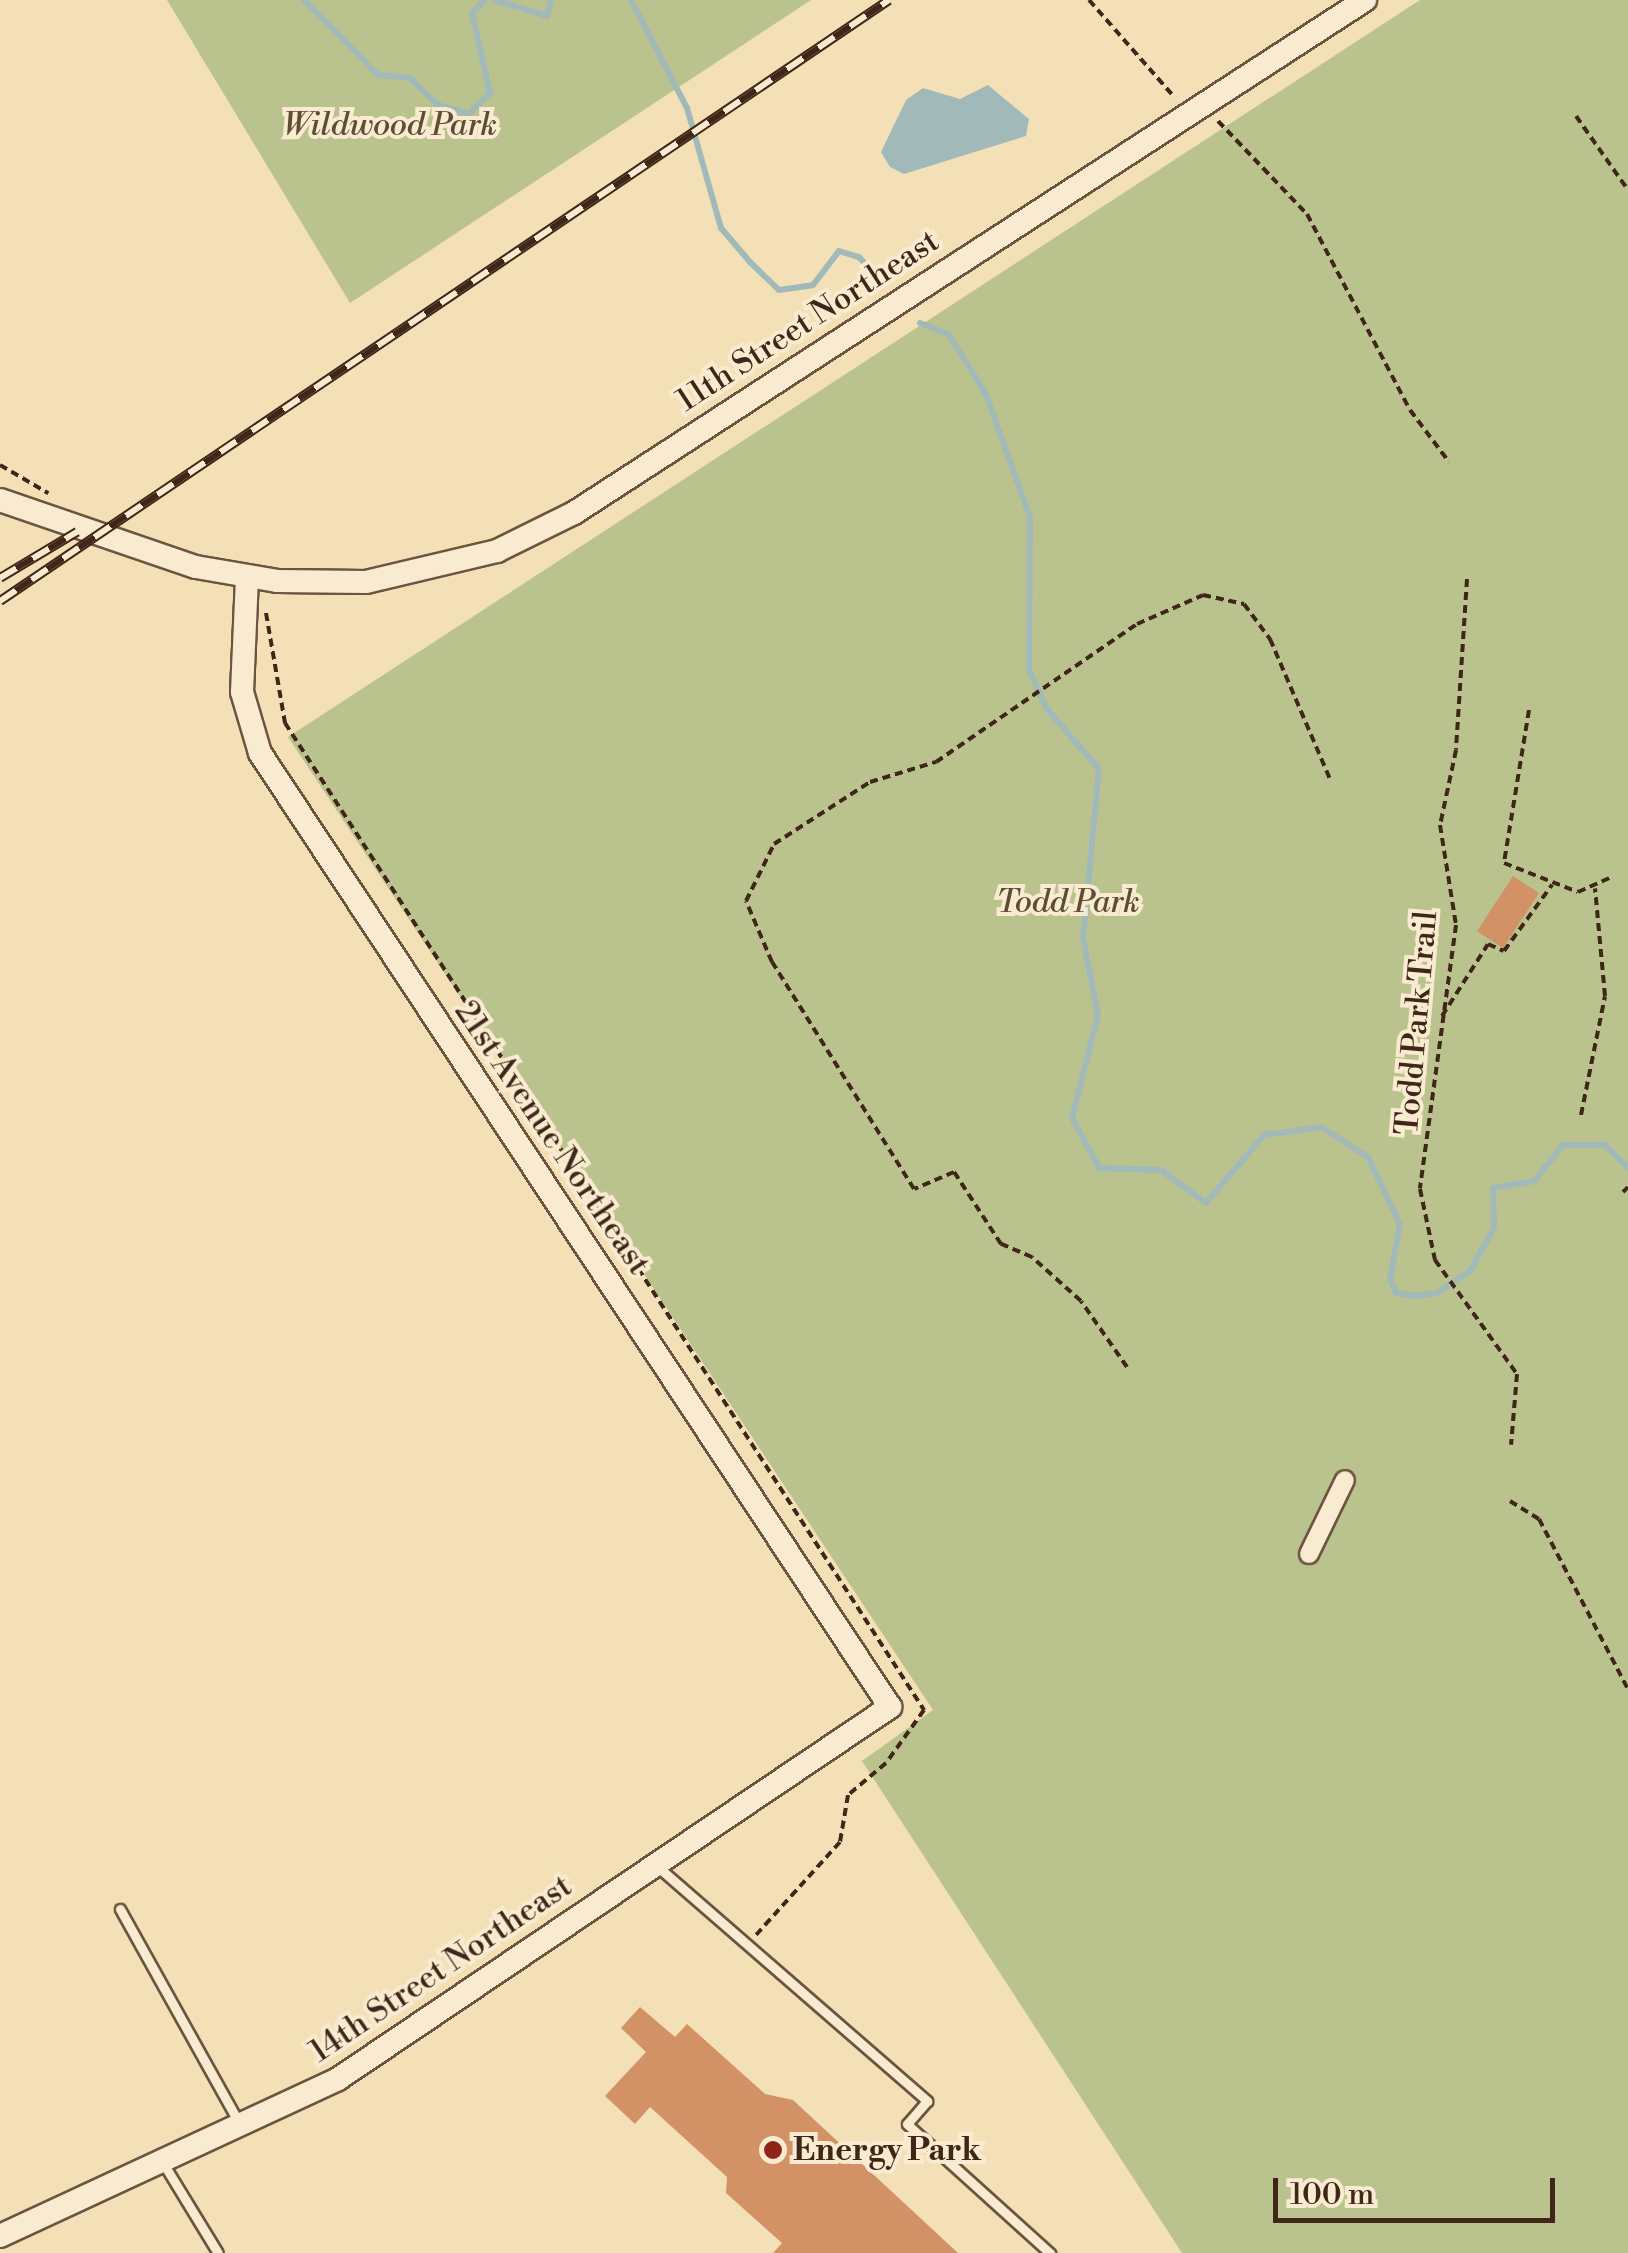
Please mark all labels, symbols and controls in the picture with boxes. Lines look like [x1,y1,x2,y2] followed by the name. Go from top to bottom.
[283,106,497,144] park label: Wildwood Park
[670,222,946,420] street label: 11th Street Northeast
[996,883,1140,921] park label: Todd Park
[1388,909,1446,1137] street label: Todd Park Trail
[446,994,658,1282] street label: 21st Avenue Northeast
[303,1867,579,2071] street label: 14th Street Northeast
[793,2131,981,2169] place label: Energy Park
[762,2139,784,2161] marker: Energy Park
[1278,2158,1560,2220] scale bar
[1290,2176,1374,2214] text: 100 m

